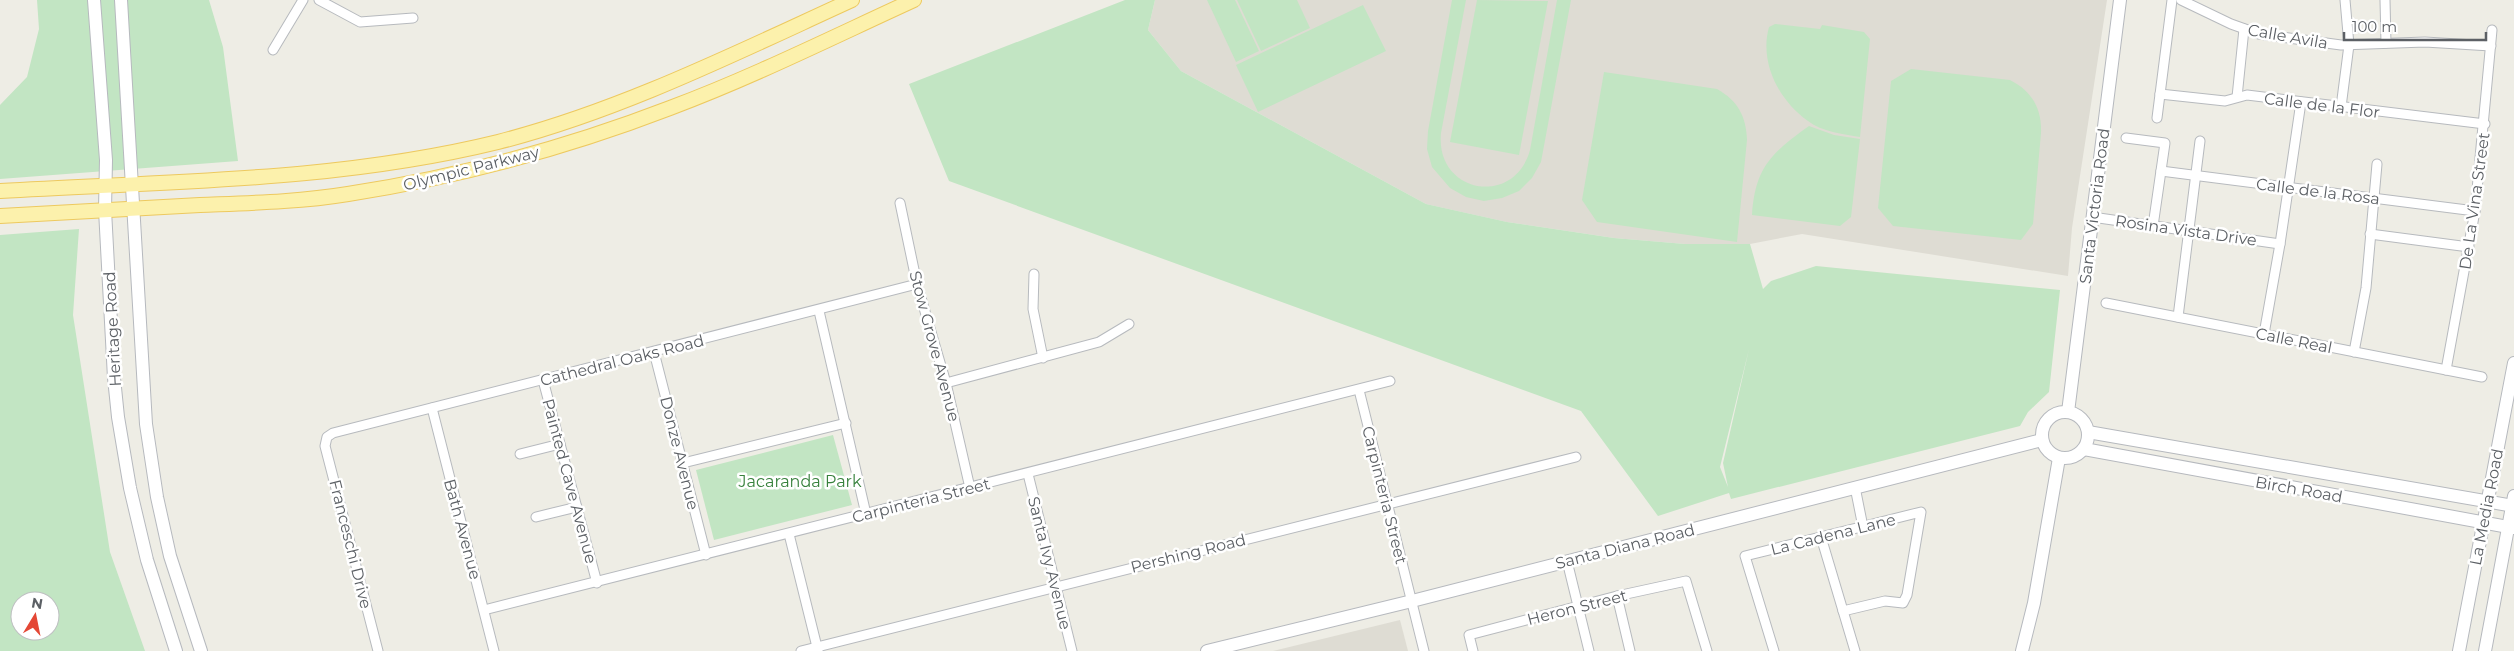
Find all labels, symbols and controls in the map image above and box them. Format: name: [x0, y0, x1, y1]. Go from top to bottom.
scale bar: [2344, 10, 2486, 42]
text: 100 m: [2352, 17, 2397, 36]
street label: Calle Avila: [2246, 20, 2329, 53]
street label: Calle de la Flor: [2263, 89, 2381, 122]
street label: Santa Victoria Road: [2076, 127, 2113, 285]
street label: De La Vina Street: [2455, 131, 2494, 271]
street label: Olympic Parkway: [401, 142, 541, 195]
street label: Calle de la Rosa: [2255, 174, 2381, 209]
street label: Rosina Vista Drive: [2114, 211, 2258, 250]
street label: Stow Grove Avenue: [905, 269, 964, 424]
street label: Heritage Road: [100, 271, 125, 387]
street label: Calle Real: [2254, 324, 2334, 357]
street label: Cathedral Oaks Road: [538, 331, 706, 390]
street label: Donze Avenue: [656, 394, 703, 512]
street label: Painted Cave Avenue: [538, 397, 601, 566]
street label: Carpinteria Street: [1358, 424, 1411, 566]
street label: La Media Road: [2466, 447, 2507, 567]
park label: Jacaranda Park: [738, 472, 862, 491]
street label: Birch Road: [2254, 472, 2344, 507]
street label: Carpinteria Street: [850, 474, 992, 527]
street label: Bath Avenue: [440, 477, 485, 582]
street label: Franceschi Drive: [325, 478, 376, 611]
street label: Santa Ivy Avenue: [1024, 495, 1075, 632]
street label: La Cadena Lane: [1769, 510, 1898, 559]
street label: Santa Diana Road: [1553, 520, 1697, 573]
street label: Pershing Road: [1129, 530, 1248, 577]
street label: Heron Street: [1525, 586, 1630, 629]
north arrow: [10, 591, 60, 641]
text: N: [30, 593, 44, 613]

